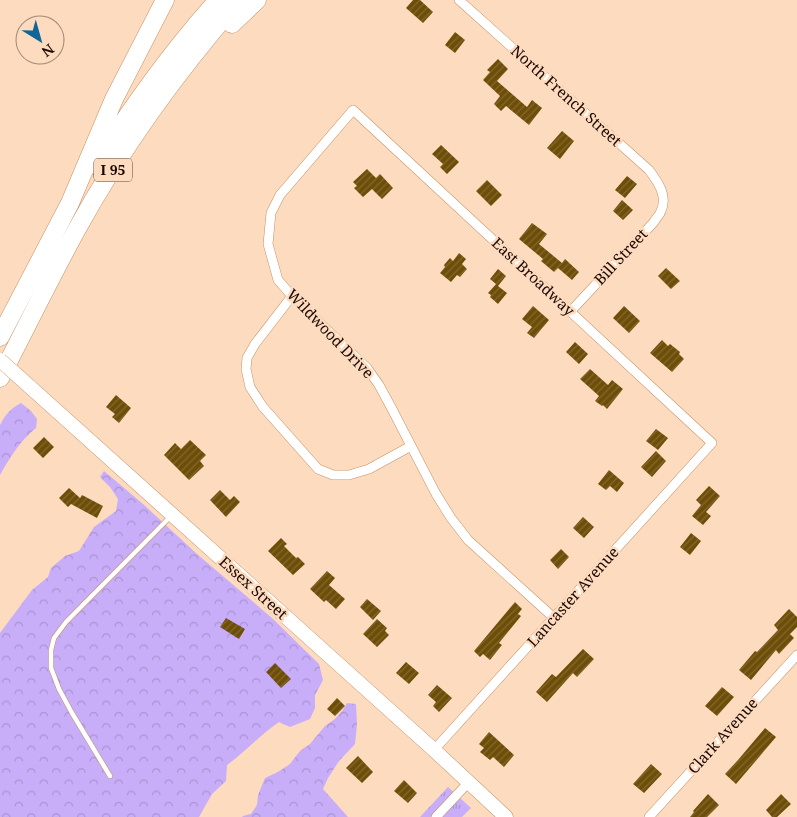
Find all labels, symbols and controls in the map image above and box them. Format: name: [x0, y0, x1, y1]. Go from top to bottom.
north arrow: [15, 15, 65, 65]
text: N: [38, 40, 58, 62]
street label: North French Street: [507, 40, 626, 150]
road number: I 95: [94, 158, 132, 182]
street label: Bill Street: [589, 224, 651, 289]
street label: East Broadway: [488, 233, 580, 320]
street label: Wildwood Drive: [283, 284, 379, 382]
street label: Lancaster Avenue: [522, 542, 622, 651]
street label: Essex Street: [215, 551, 292, 623]
street label: Clark Avenue: [683, 693, 762, 778]

